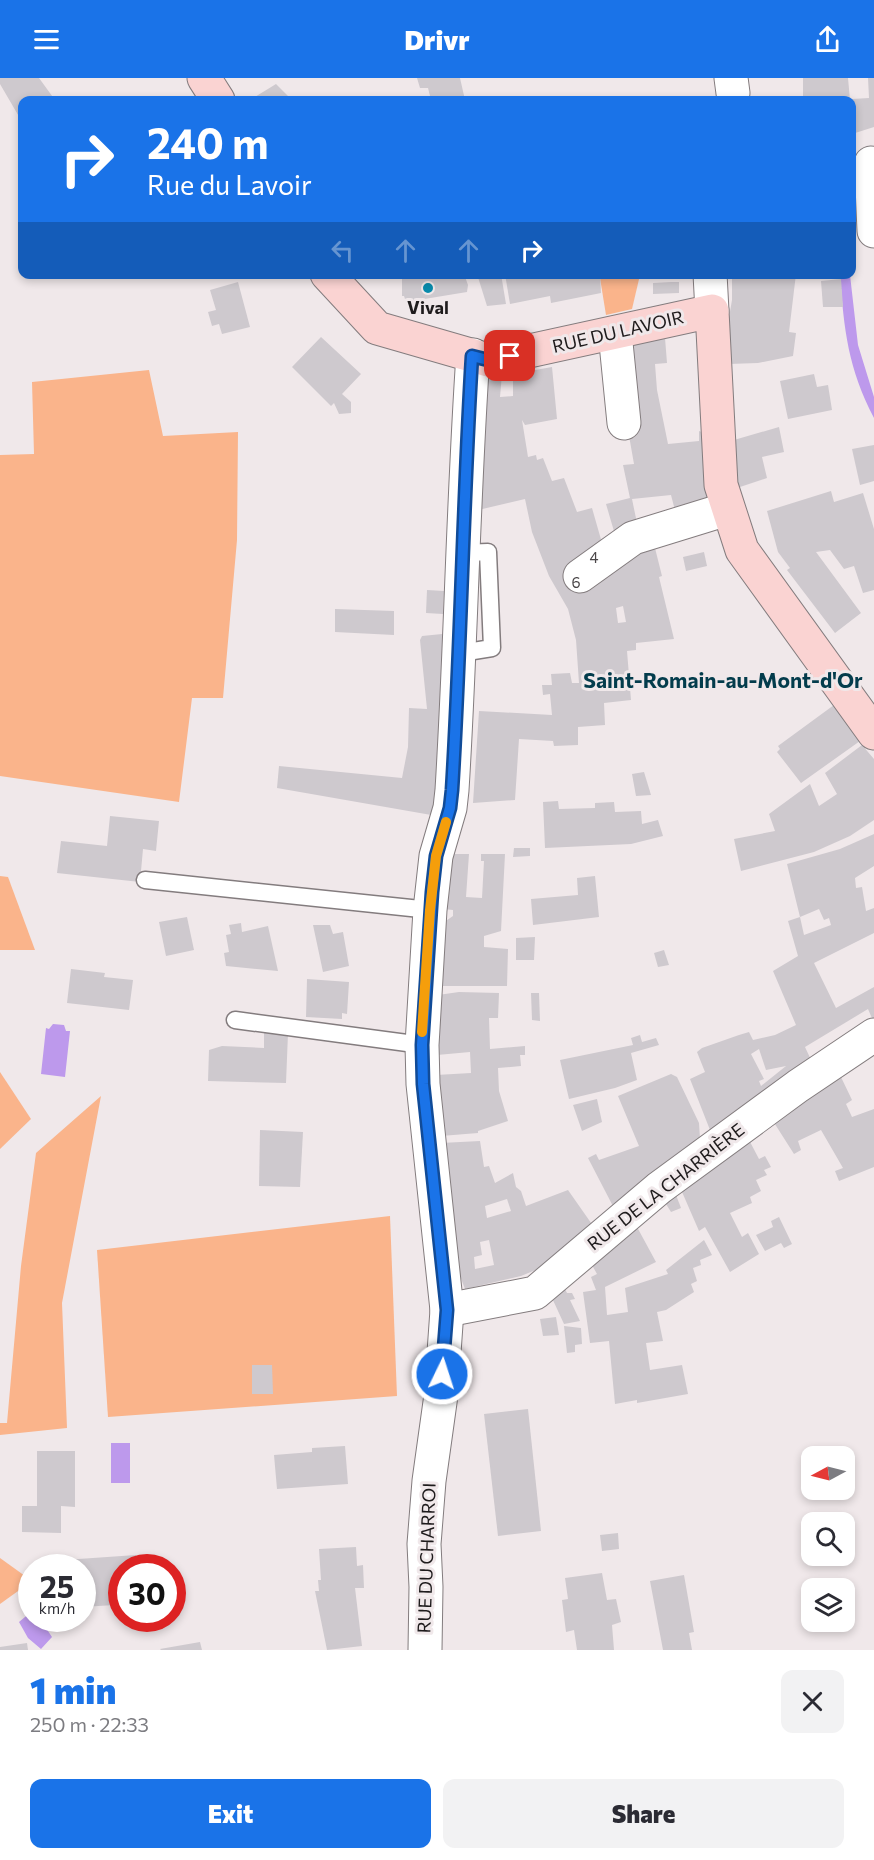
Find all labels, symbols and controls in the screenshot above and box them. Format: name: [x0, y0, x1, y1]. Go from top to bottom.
icon: menu: [30, 23, 63, 56]
text: Drivr: [404, 23, 470, 56]
icon: share: [811, 23, 844, 56]
text: 240 m: [147, 116, 269, 168]
icon: right: [48, 120, 126, 198]
text: Rue du Lavoir: [147, 168, 312, 201]
icon: left: [326, 234, 359, 267]
icon: ahead: [389, 234, 422, 267]
icon: ahead: [452, 234, 485, 267]
icon: right: [515, 234, 548, 267]
marker: Vival: [421, 281, 435, 295]
place label: Vival: [407, 296, 449, 318]
street label: RUE DU LAVOIR: [550, 305, 686, 357]
pin: [484, 330, 535, 381]
icon: arrive: [493, 339, 526, 372]
house number: 4: [590, 548, 599, 566]
house number: 6: [571, 573, 581, 591]
district label: Saint-Romain-au-Mont-d'Or: [583, 667, 863, 692]
street label: RUE DE LA CHARRIÈRE: [582, 1118, 748, 1254]
position arrow: [410, 1342, 474, 1406]
north arrow: [801, 1446, 855, 1500]
map controls: [801, 1446, 855, 1632]
street label: RUE DU CHARROI: [412, 1482, 440, 1634]
button: search: [801, 1512, 855, 1566]
speed limit sign: 30: [108, 1554, 186, 1632]
text: 25: [40, 1567, 74, 1604]
button: layers: [801, 1578, 855, 1632]
text: km/h: [39, 1599, 75, 1617]
text: 1 min: [30, 1667, 116, 1711]
button: close: [781, 1670, 844, 1733]
text: 250 m · 22:33: [30, 1712, 149, 1736]
button: Exit: [30, 1779, 431, 1848]
button: Share: [443, 1779, 844, 1848]

